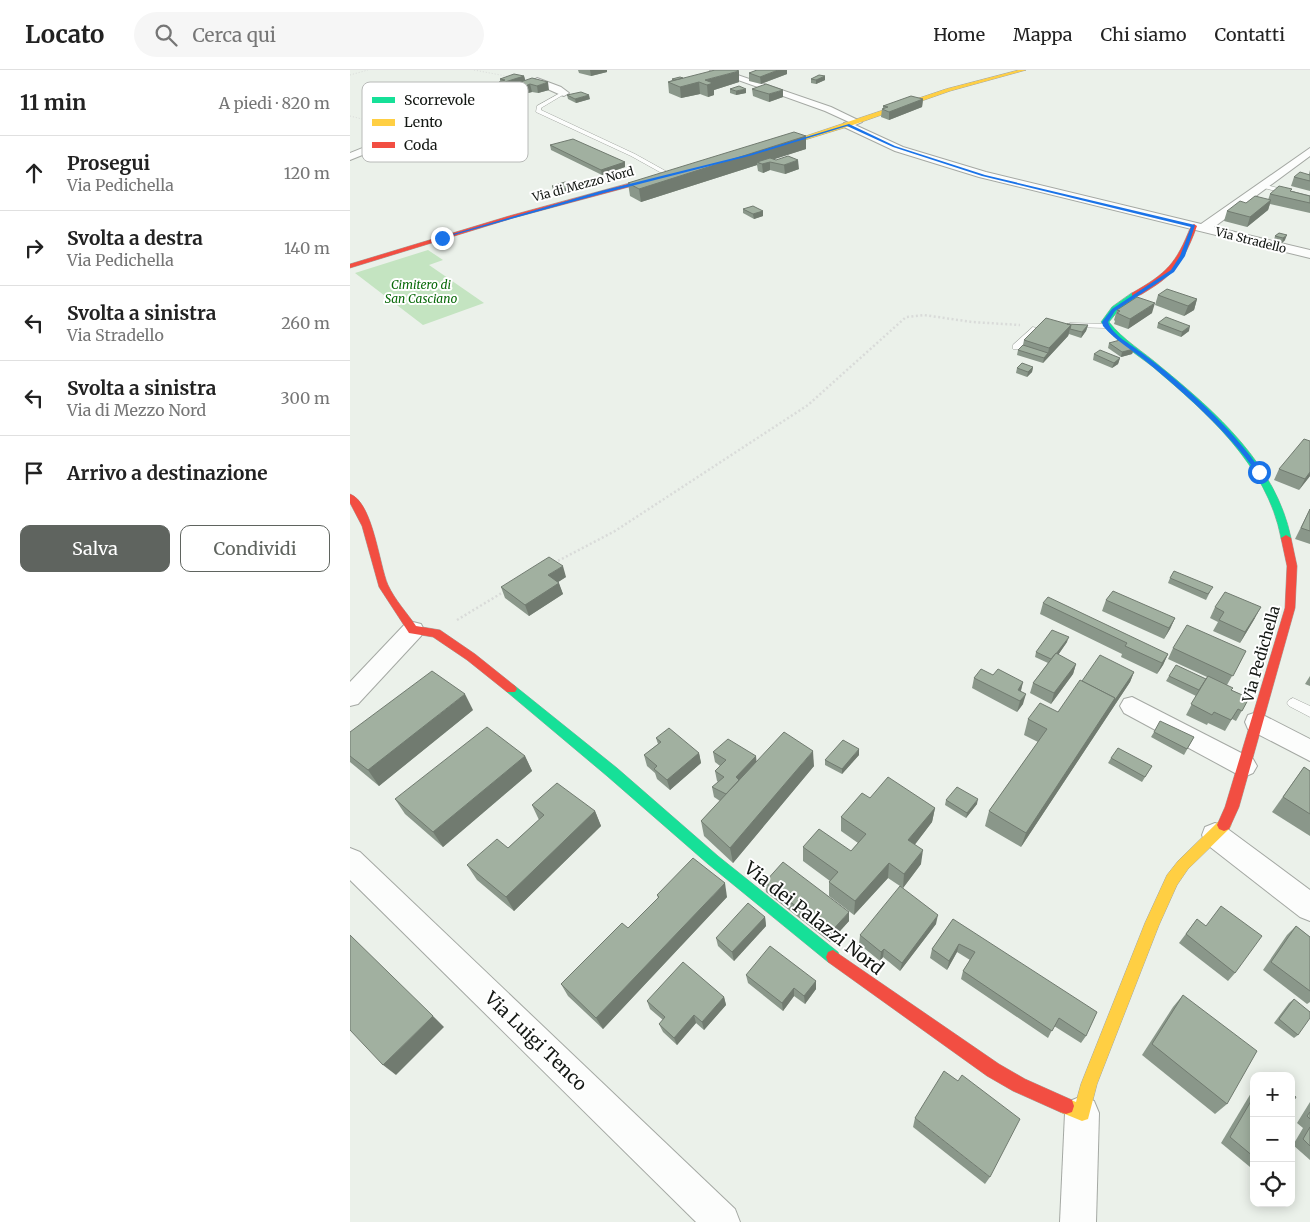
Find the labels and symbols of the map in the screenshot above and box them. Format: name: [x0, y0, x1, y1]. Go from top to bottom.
legend: [362, 82, 528, 162]
text: Scorrevole: [404, 91, 475, 109]
text: Lento: [404, 113, 443, 131]
text: Coda: [404, 136, 438, 154]
street label: Via di Mezzo Nord: [530, 163, 635, 205]
street label: Via Stradello: [1213, 224, 1288, 256]
route end: [431, 227, 454, 250]
park label: Cimitero di San Casciano: [385, 277, 457, 306]
route start: [1248, 461, 1271, 484]
street label: Via Pedichella: [1238, 603, 1284, 706]
street label: Via dei Palazzi Nord: [739, 856, 888, 980]
street label: Via Luigi Tenco: [479, 986, 592, 1096]

